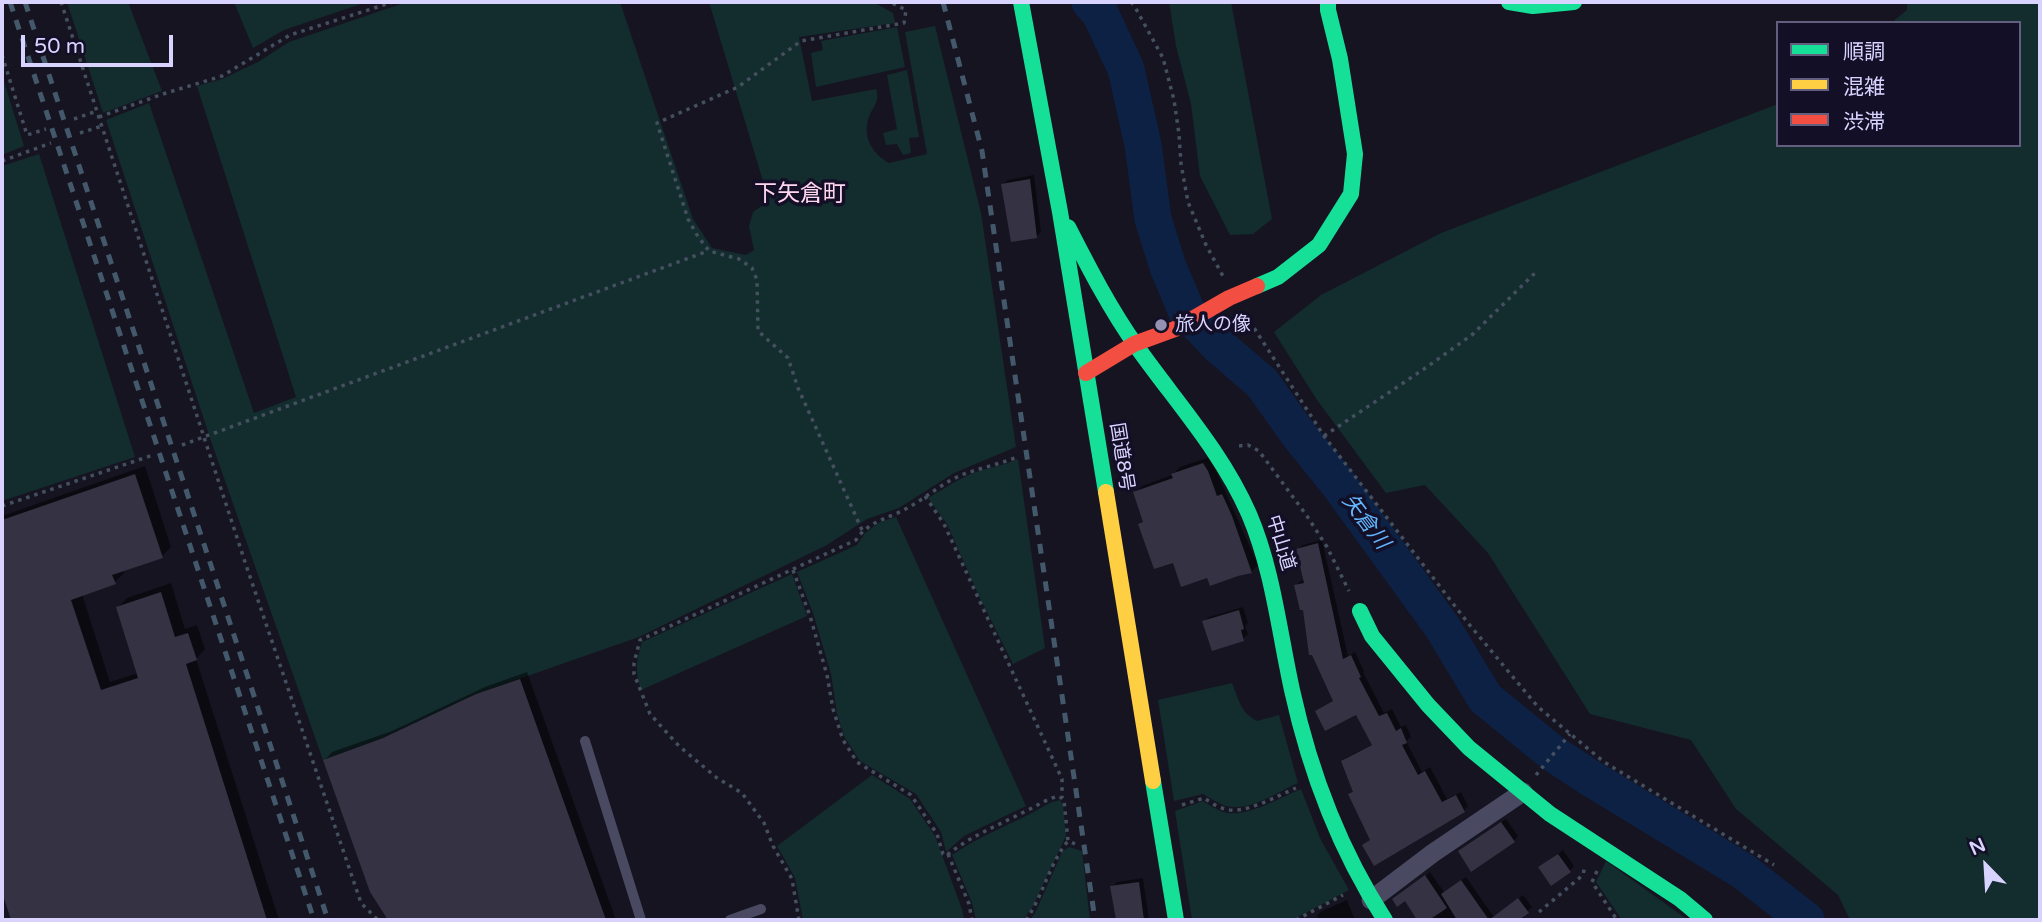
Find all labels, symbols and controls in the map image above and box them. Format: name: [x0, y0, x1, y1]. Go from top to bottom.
scale bar: [24, 21, 177, 65]
legend: [1776, 21, 2021, 147]
text: 50 m: [34, 34, 85, 59]
text: 順調: [1843, 40, 1885, 65]
text: 混雑: [1843, 75, 1885, 100]
text: 渋滞: [1843, 110, 1885, 135]
district label: 下矢倉町: [754, 181, 846, 209]
place label: 旅人の像: [1175, 314, 1251, 336]
marker: 旅人の像: [1153, 317, 1169, 333]
street label: 国道8号: [1104, 421, 1138, 493]
water label: 矢倉川: [1336, 489, 1394, 555]
street label: 中山道: [1261, 512, 1299, 574]
north arrow: [1951, 831, 2021, 901]
text: N: [1966, 834, 1989, 860]

